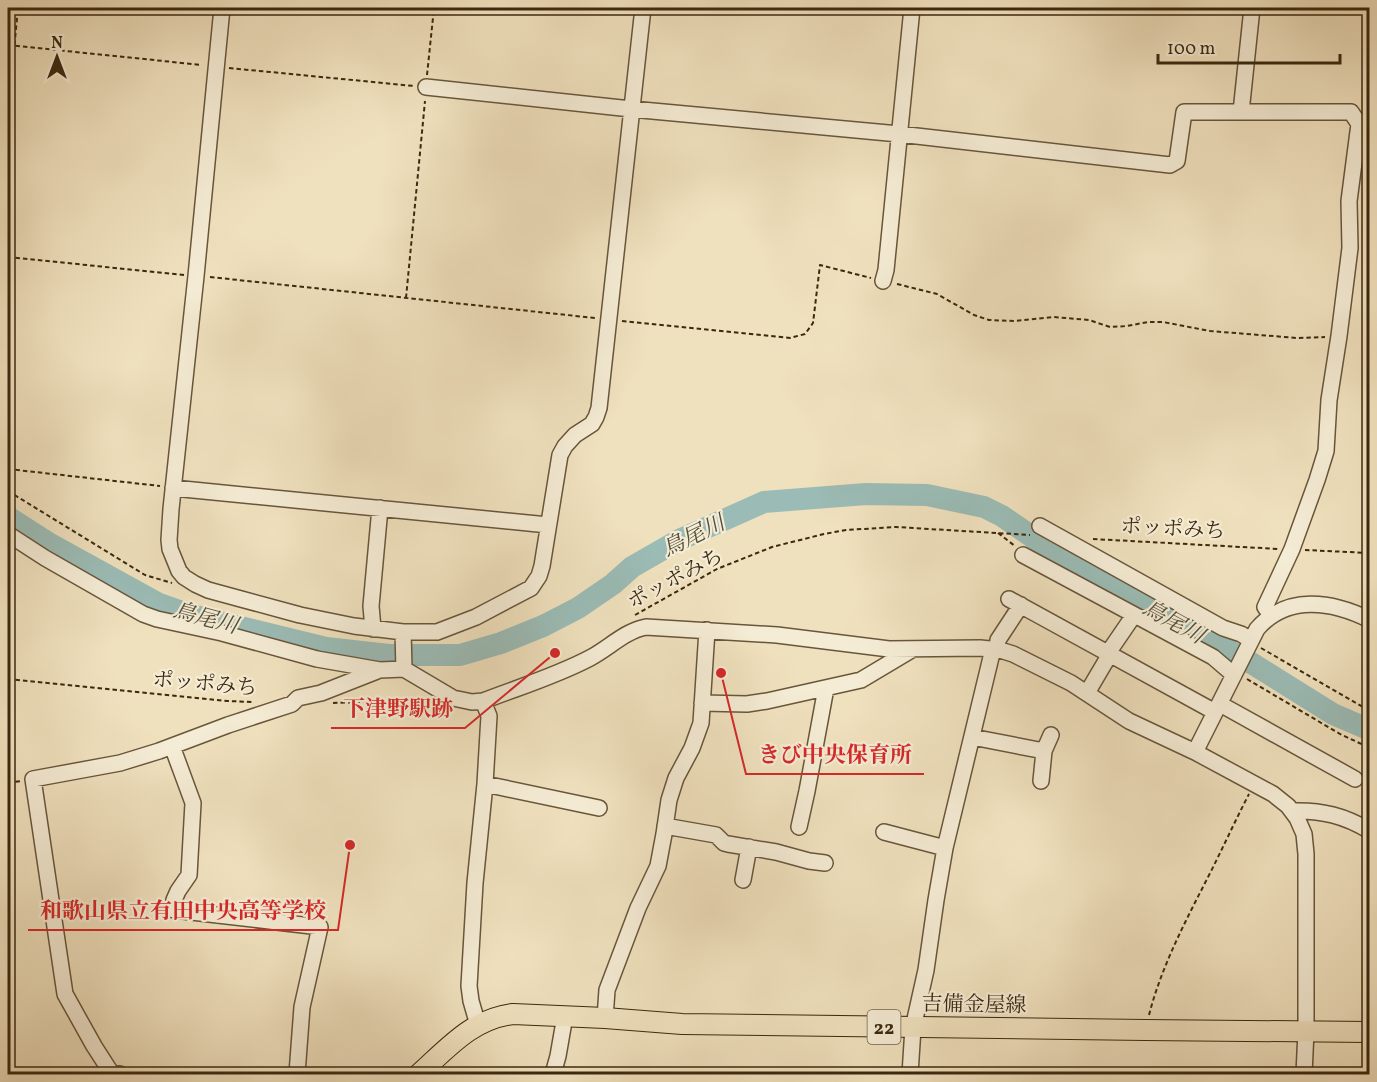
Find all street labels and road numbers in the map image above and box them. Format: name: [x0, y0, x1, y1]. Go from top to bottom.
street label: ポッポみち: [1120, 512, 1226, 547]
street label: ポッポみち: [623, 542, 729, 617]
street label: ポッポみち: [151, 665, 258, 704]
street label: 吉備金屋線: [921, 990, 1027, 1021]
road number: 22: [868, 1010, 900, 1044]

